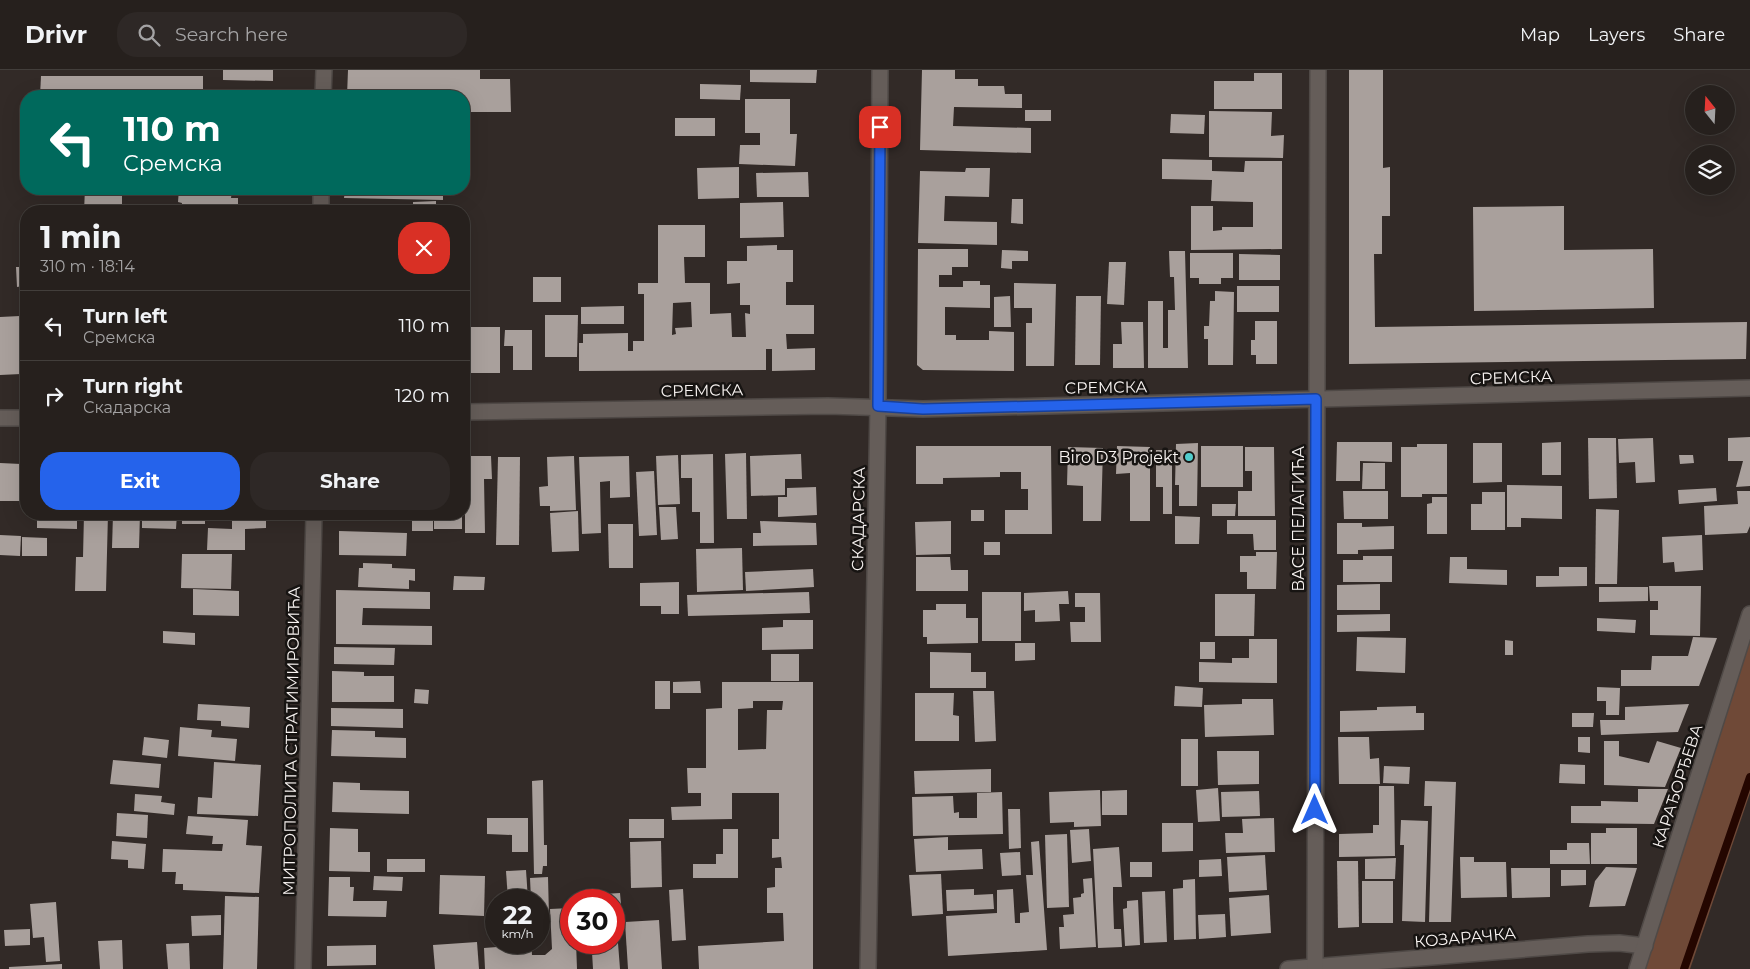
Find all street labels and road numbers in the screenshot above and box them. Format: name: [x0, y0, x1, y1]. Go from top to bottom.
street label: СРЕМСКА: [1469, 367, 1553, 388]
street label: СРЕМСКА: [1065, 377, 1148, 398]
street label: СРЕМСКА: [661, 380, 744, 401]
street label: ВАСЕ ПЕЛАГИЋА: [1289, 446, 1308, 592]
street label: СКАДАРСКА: [848, 467, 869, 571]
street label: МИТРОПОЛИТА СТРАТИМИРОВИЋА: [279, 586, 304, 896]
street label: КАРАЂОРЂЕВА: [1648, 722, 1707, 851]
street label: КОЗАРАЧКА: [1413, 924, 1517, 951]

